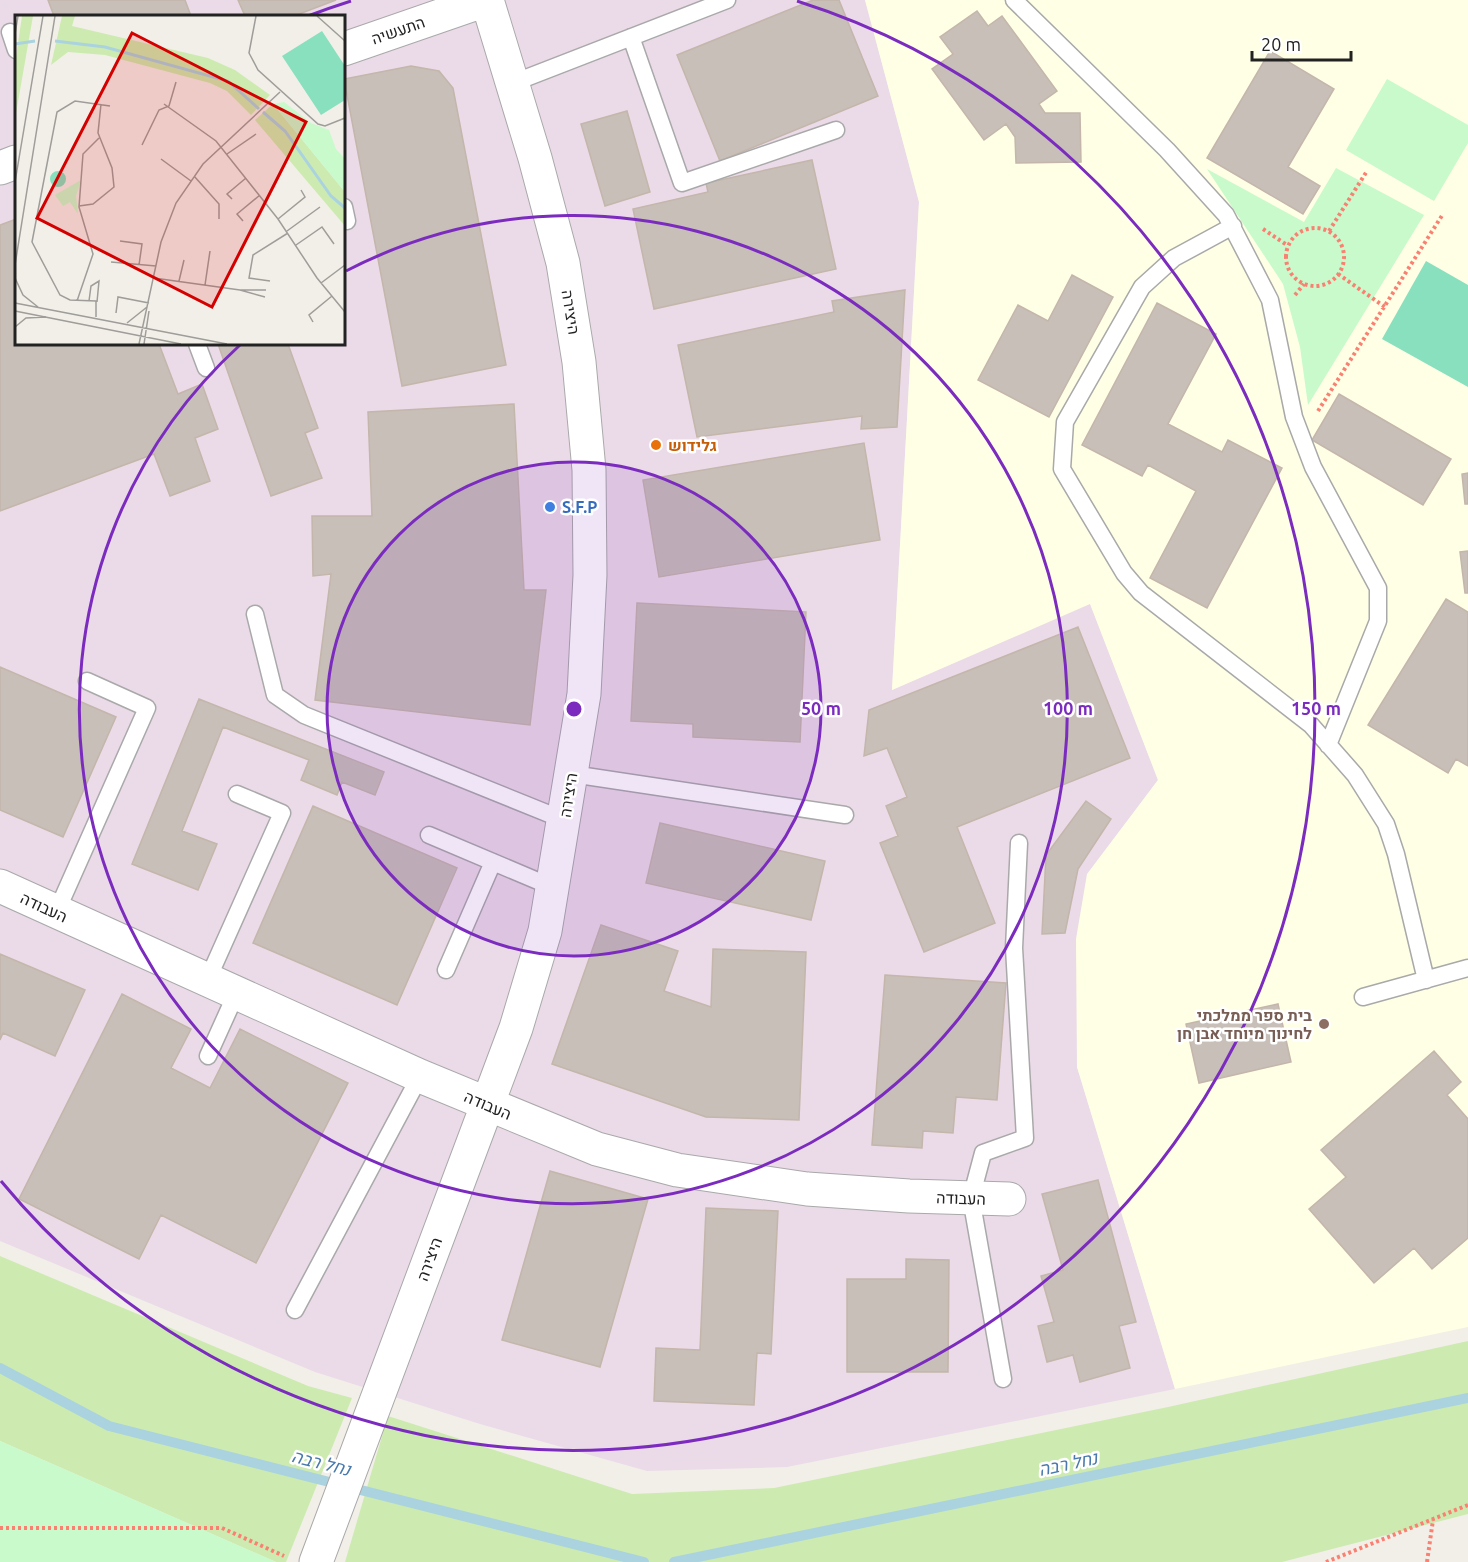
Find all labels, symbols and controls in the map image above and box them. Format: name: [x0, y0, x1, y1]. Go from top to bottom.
street label: התעשיה: [369, 12, 427, 48]
inset map: [15, 15, 345, 345]
scale bar: [1252, 24, 1351, 62]
text: 20 m: [1261, 34, 1301, 54]
street label: היצירה: [559, 288, 583, 336]
place label: גלידוש: [668, 436, 717, 454]
marker: גלידוש: [649, 438, 663, 452]
place label: S.F.P: [562, 498, 597, 516]
marker: S.F.P: [543, 500, 557, 514]
text: 50 m: [801, 698, 841, 718]
text: 100 m: [1043, 698, 1093, 718]
text: 150 m: [1291, 698, 1341, 718]
centre of rings: [564, 699, 584, 719]
street label: היצירה: [556, 771, 580, 819]
street label: העבודה: [18, 888, 70, 926]
place label: בית ספר ממלכתי לחינוך מיוחד אבן חן: [1177, 1006, 1312, 1042]
marker: בית ספר ממלכתי לחינוך מיוחד אבן חן: [1317, 1017, 1331, 1031]
street label: העבודה: [462, 1087, 514, 1123]
street label: העבודה: [936, 1188, 986, 1208]
street label: היצירה: [413, 1235, 445, 1283]
water label: נחל רבה: [290, 1445, 354, 1479]
water label: נחל רבה: [1036, 1447, 1101, 1479]

